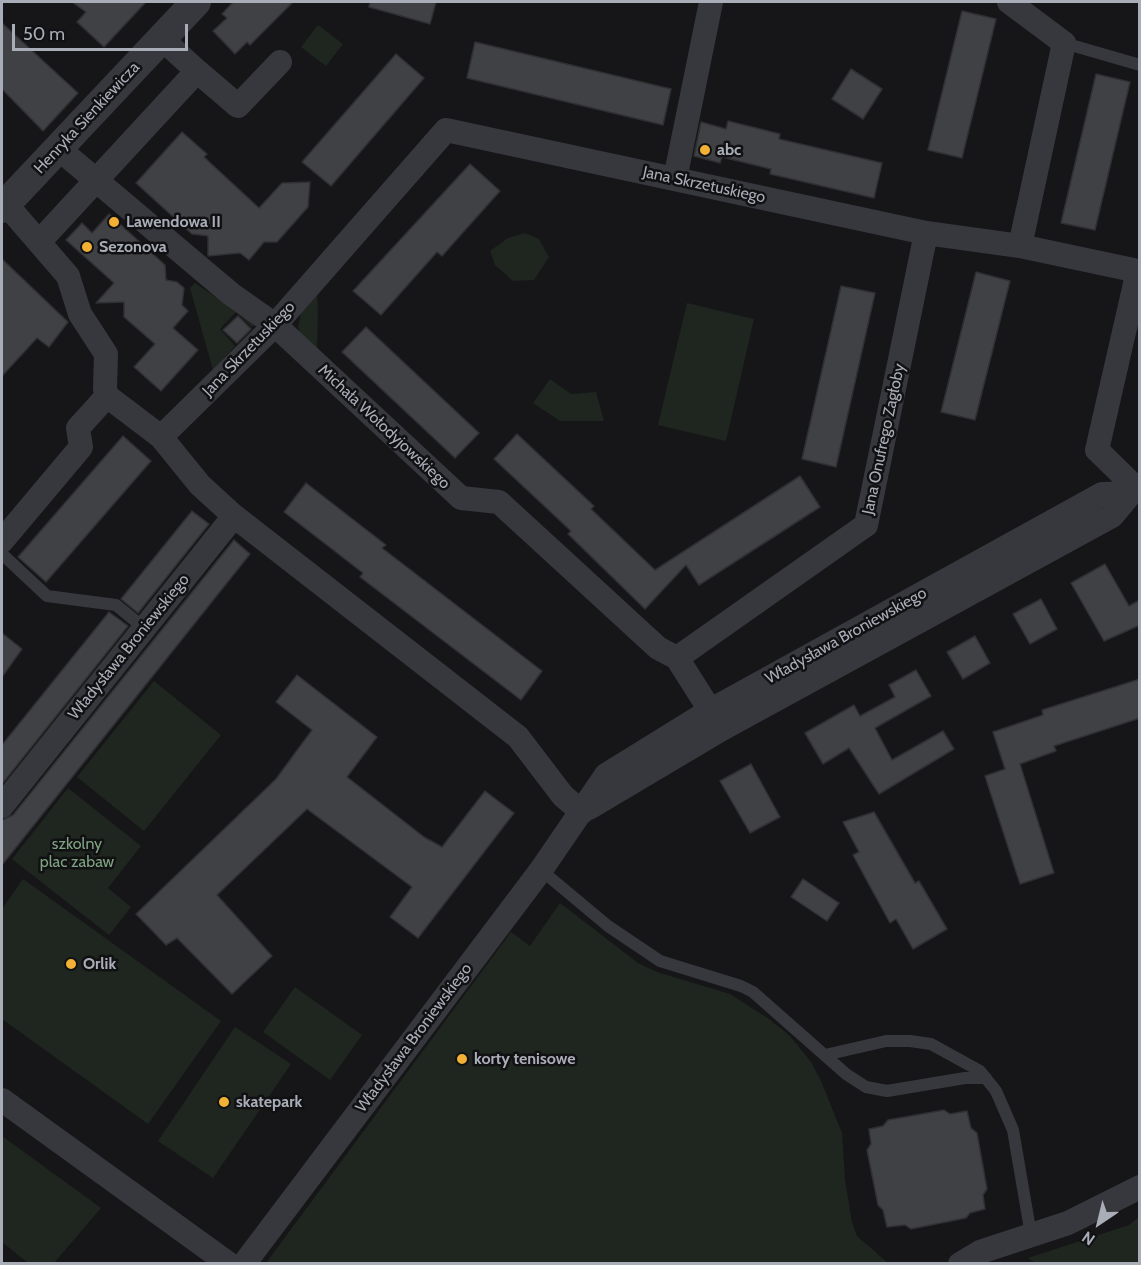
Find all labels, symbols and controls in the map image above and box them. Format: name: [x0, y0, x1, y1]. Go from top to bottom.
scale bar: [15, 12, 190, 50]
text: 50 m: [23, 23, 65, 45]
street label: Henryka Sienkiewicza: [30, 58, 144, 178]
place label: abc: [717, 140, 741, 160]
marker: abc: [698, 143, 712, 157]
street label: Jana Skrzetuskiego: [641, 163, 767, 207]
place label: Lawendowa II: [126, 212, 221, 232]
marker: Lawendowa II: [107, 215, 121, 229]
place label: Sezonova: [99, 237, 167, 257]
marker: Sezonova: [80, 240, 94, 254]
street label: Jana Skrzetuskiego: [199, 297, 299, 401]
street label: Michała Wołodyjowskiego: [314, 361, 454, 493]
street label: Jana Onufrego Zagłoby: [859, 362, 909, 516]
street label: Władysława Broniewskiego: [64, 570, 194, 724]
street label: Władysława Broniewskiego: [762, 584, 930, 688]
park label: szkolny plac zabaw: [40, 834, 114, 872]
place label: Orlik: [83, 954, 116, 974]
marker: Orlik: [64, 957, 78, 971]
street label: Władysława Broniewskiego: [352, 960, 476, 1116]
place label: korty tenisowe: [474, 1049, 575, 1069]
marker: korty tenisowe: [455, 1052, 469, 1066]
place label: skatepark: [236, 1092, 302, 1112]
marker: skatepark: [217, 1095, 231, 1109]
north arrow: [1069, 1193, 1129, 1253]
text: N: [1078, 1227, 1098, 1249]

